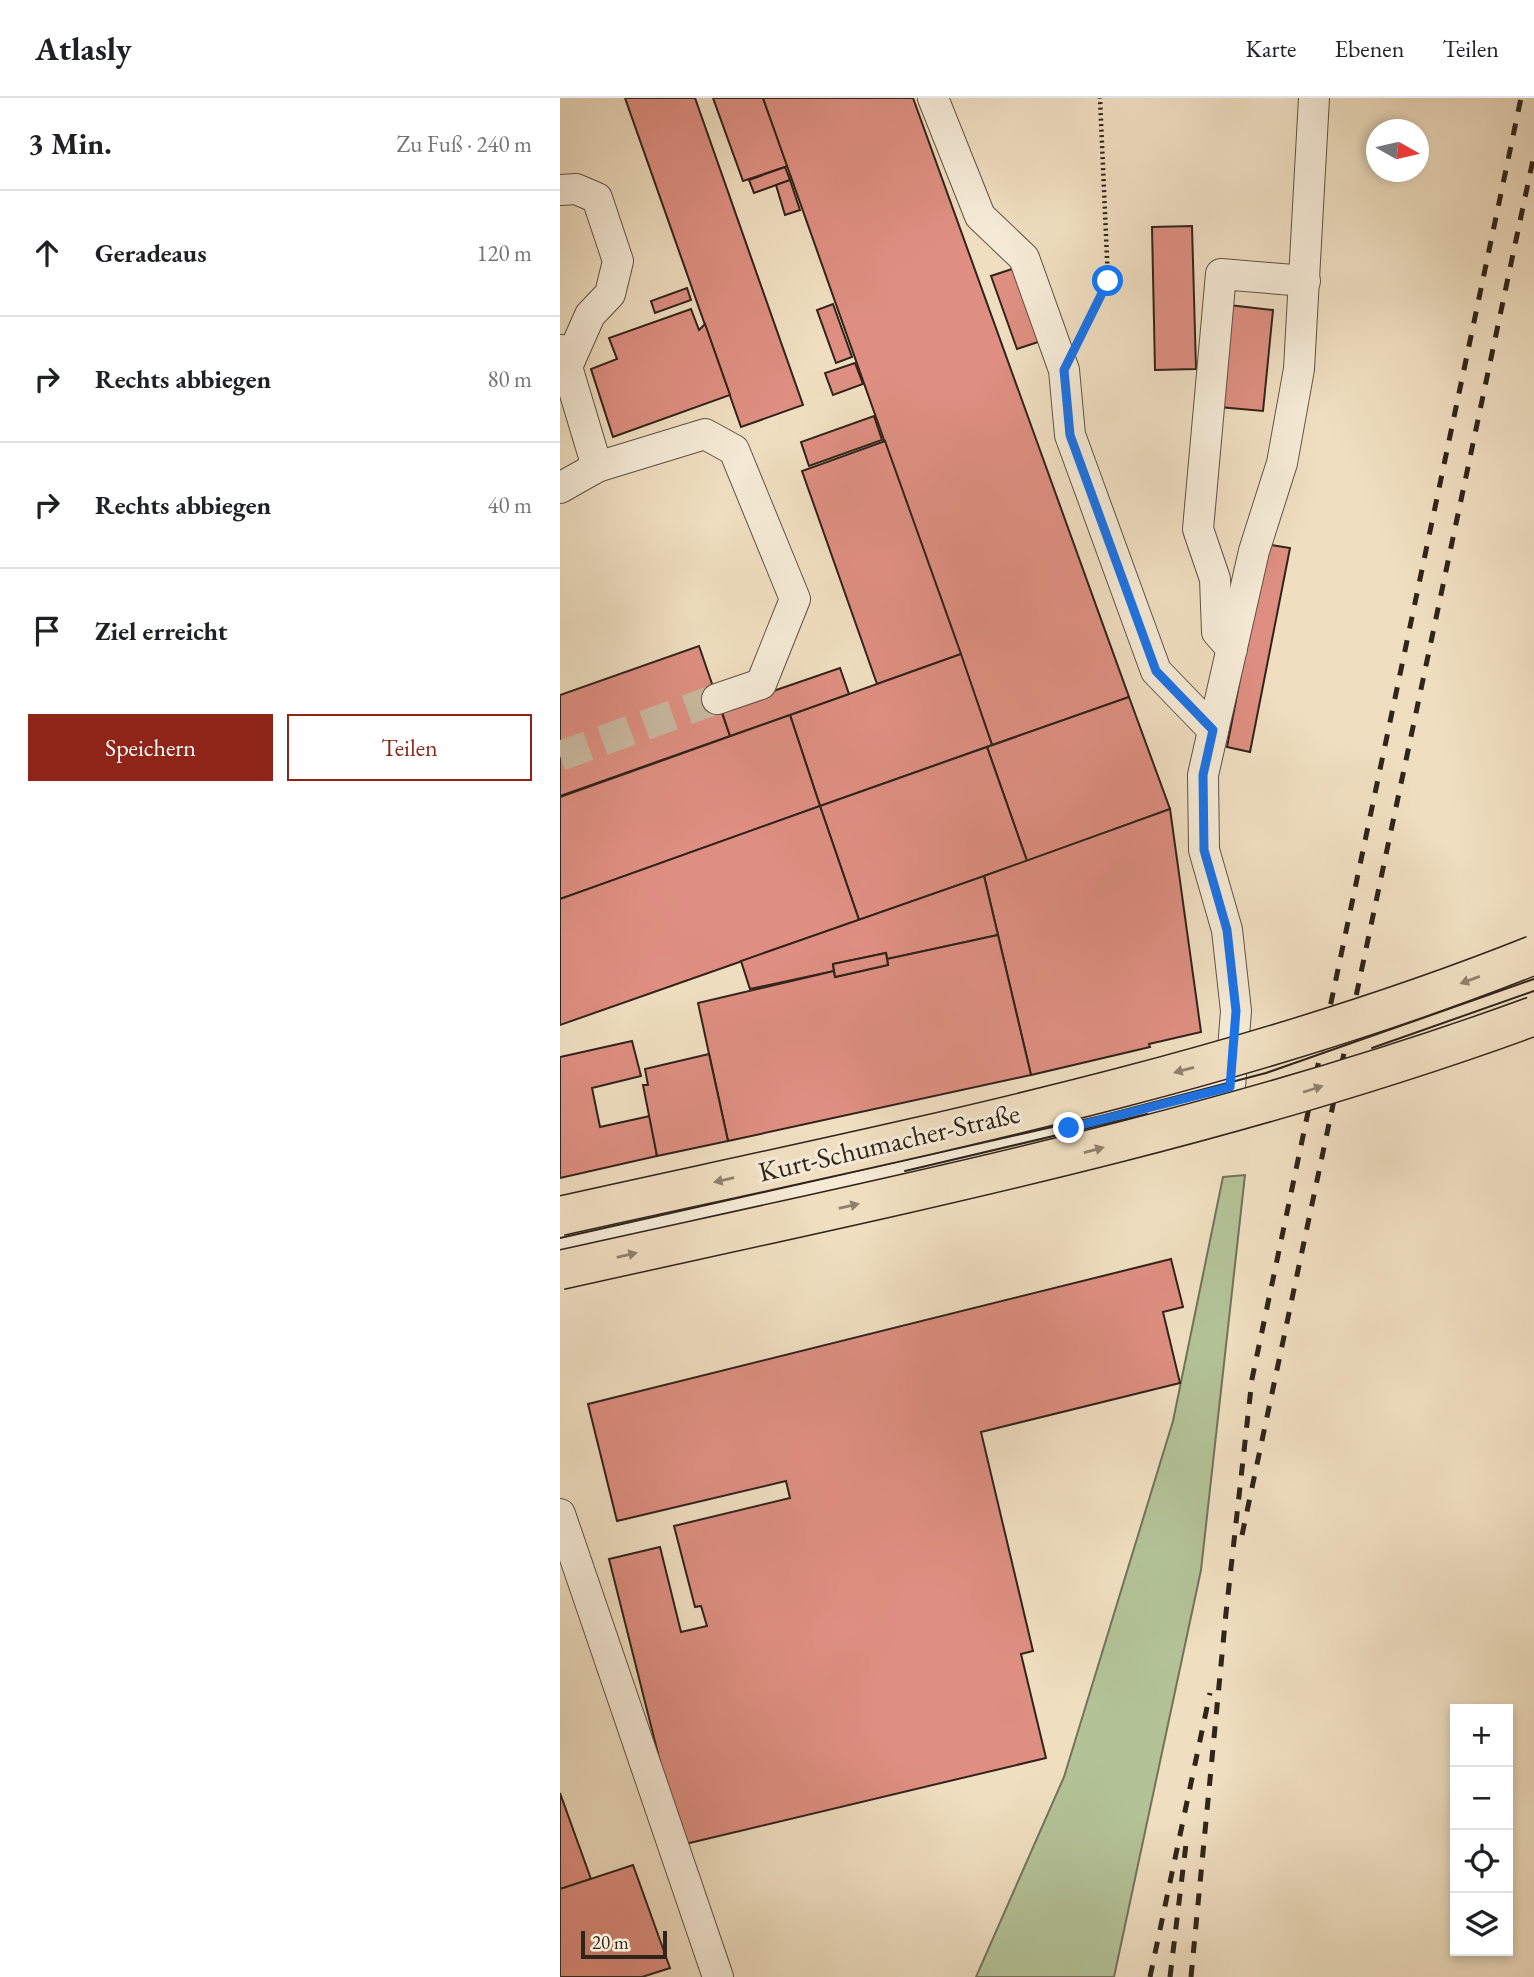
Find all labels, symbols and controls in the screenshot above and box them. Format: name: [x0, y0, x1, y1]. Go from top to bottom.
text: Atlasly: [35, 27, 132, 70]
text: Karte: [1246, 33, 1296, 64]
text: Ebenen: [1334, 33, 1404, 64]
text: Teilen: [1442, 33, 1499, 64]
north arrow: [1366, 119, 1429, 182]
text: 3 Min.: [28, 124, 112, 163]
text: Zu Fuß · 240 m: [397, 129, 532, 159]
icon: ahead: [28, 234, 66, 272]
text: Geradeaus: [95, 236, 207, 270]
text: 120 m: [476, 238, 532, 268]
route start: [1092, 265, 1123, 296]
icon: right: [28, 360, 66, 398]
text: Rechts abbiegen: [95, 362, 271, 396]
text: 80 m: [487, 364, 532, 394]
icon: right: [28, 486, 66, 524]
text: Rechts abbiegen: [95, 488, 271, 522]
text: 40 m: [487, 490, 532, 520]
icon: arrive: [28, 612, 66, 650]
text: Ziel erreicht: [95, 614, 227, 648]
button: Speichern: [28, 714, 273, 781]
button: Teilen: [287, 714, 532, 781]
one-way arrow: [1460, 975, 1481, 986]
one-way arrow: [1173, 1066, 1194, 1076]
one-way arrow: [1303, 1083, 1324, 1093]
street label: Kurt-Schumacher-Straße: [755, 1094, 1023, 1190]
route end: [1053, 1112, 1084, 1143]
one-way arrow: [1084, 1144, 1106, 1155]
one-way arrow: [713, 1174, 735, 1185]
one-way arrow: [838, 1201, 860, 1212]
one-way arrow: [616, 1250, 638, 1261]
map controls: [1450, 1704, 1513, 1956]
button: +: [1450, 1704, 1513, 1767]
button: −: [1450, 1767, 1513, 1830]
button: locate: [1450, 1830, 1513, 1893]
button: layers: [1450, 1893, 1513, 1956]
scale bar: [581, 1928, 667, 1960]
text: 20 m: [592, 1930, 629, 1955]

